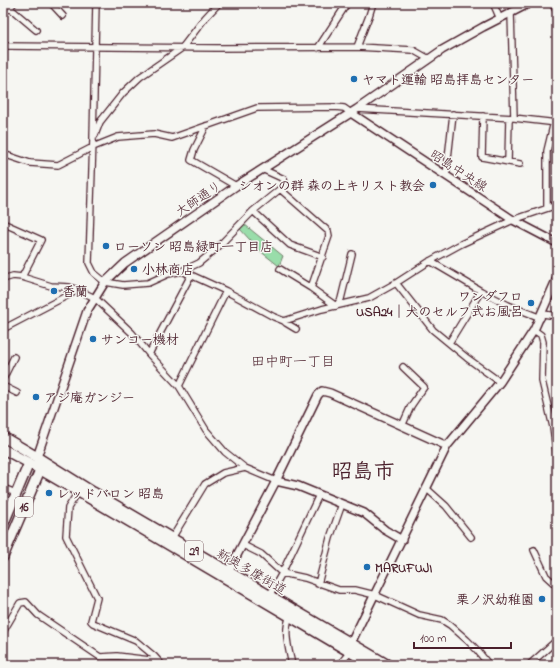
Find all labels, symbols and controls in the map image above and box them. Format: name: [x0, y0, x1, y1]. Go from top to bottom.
place label: ヤマト運輸 昭島拝島センター: [362, 71, 534, 90]
marker: ヤマト運輸 昭島拝島センター: [349, 74, 359, 84]
street label: 昭島中央線: [426, 146, 491, 197]
street label: 大師通り: [172, 177, 226, 222]
place label: シオンの群 森の上キリスト教会: [239, 177, 425, 196]
marker: シオンの群 森の上キリスト教会: [428, 180, 438, 190]
place label: ローソン 昭島緑町一丁目店: [114, 238, 273, 257]
marker: ローソン 昭島緑町一丁目店: [101, 241, 111, 251]
place label: 小林商店: [142, 261, 194, 280]
marker: 小林商店: [129, 264, 139, 274]
place label: 香蘭: [62, 283, 88, 302]
marker: 香蘭: [49, 286, 59, 296]
place label: ワンダフロ USA24｜犬のセルフ式お風呂: [356, 288, 523, 322]
marker: ワンダフロ USA24｜犬のセルフ式お風呂: [526, 298, 536, 308]
place label: サンコー機材: [101, 331, 179, 350]
marker: サンコー機材: [88, 334, 98, 344]
district label: 田中町一丁目: [251, 352, 335, 373]
place label: アジ庵ガンジー: [44, 389, 135, 408]
marker: アジ庵ガンジー: [31, 392, 41, 402]
district label: 昭島市: [332, 458, 395, 488]
place label: レッドバロン 昭島: [57, 485, 164, 504]
marker: レッドバロン 昭島: [44, 488, 54, 498]
road number: 16: [15, 497, 33, 517]
road number: 29: [185, 541, 203, 561]
street label: 新奥多摩街道: [213, 545, 290, 600]
place label: MARUFUJI: [375, 559, 432, 578]
marker: MARUFUJI: [362, 562, 372, 572]
place label: 栗ノ沢幼稚園: [456, 591, 534, 610]
marker: 栗ノ沢幼稚園: [537, 594, 547, 604]
scale bar: [414, 624, 511, 650]
text: 100 m: [420, 630, 447, 648]

